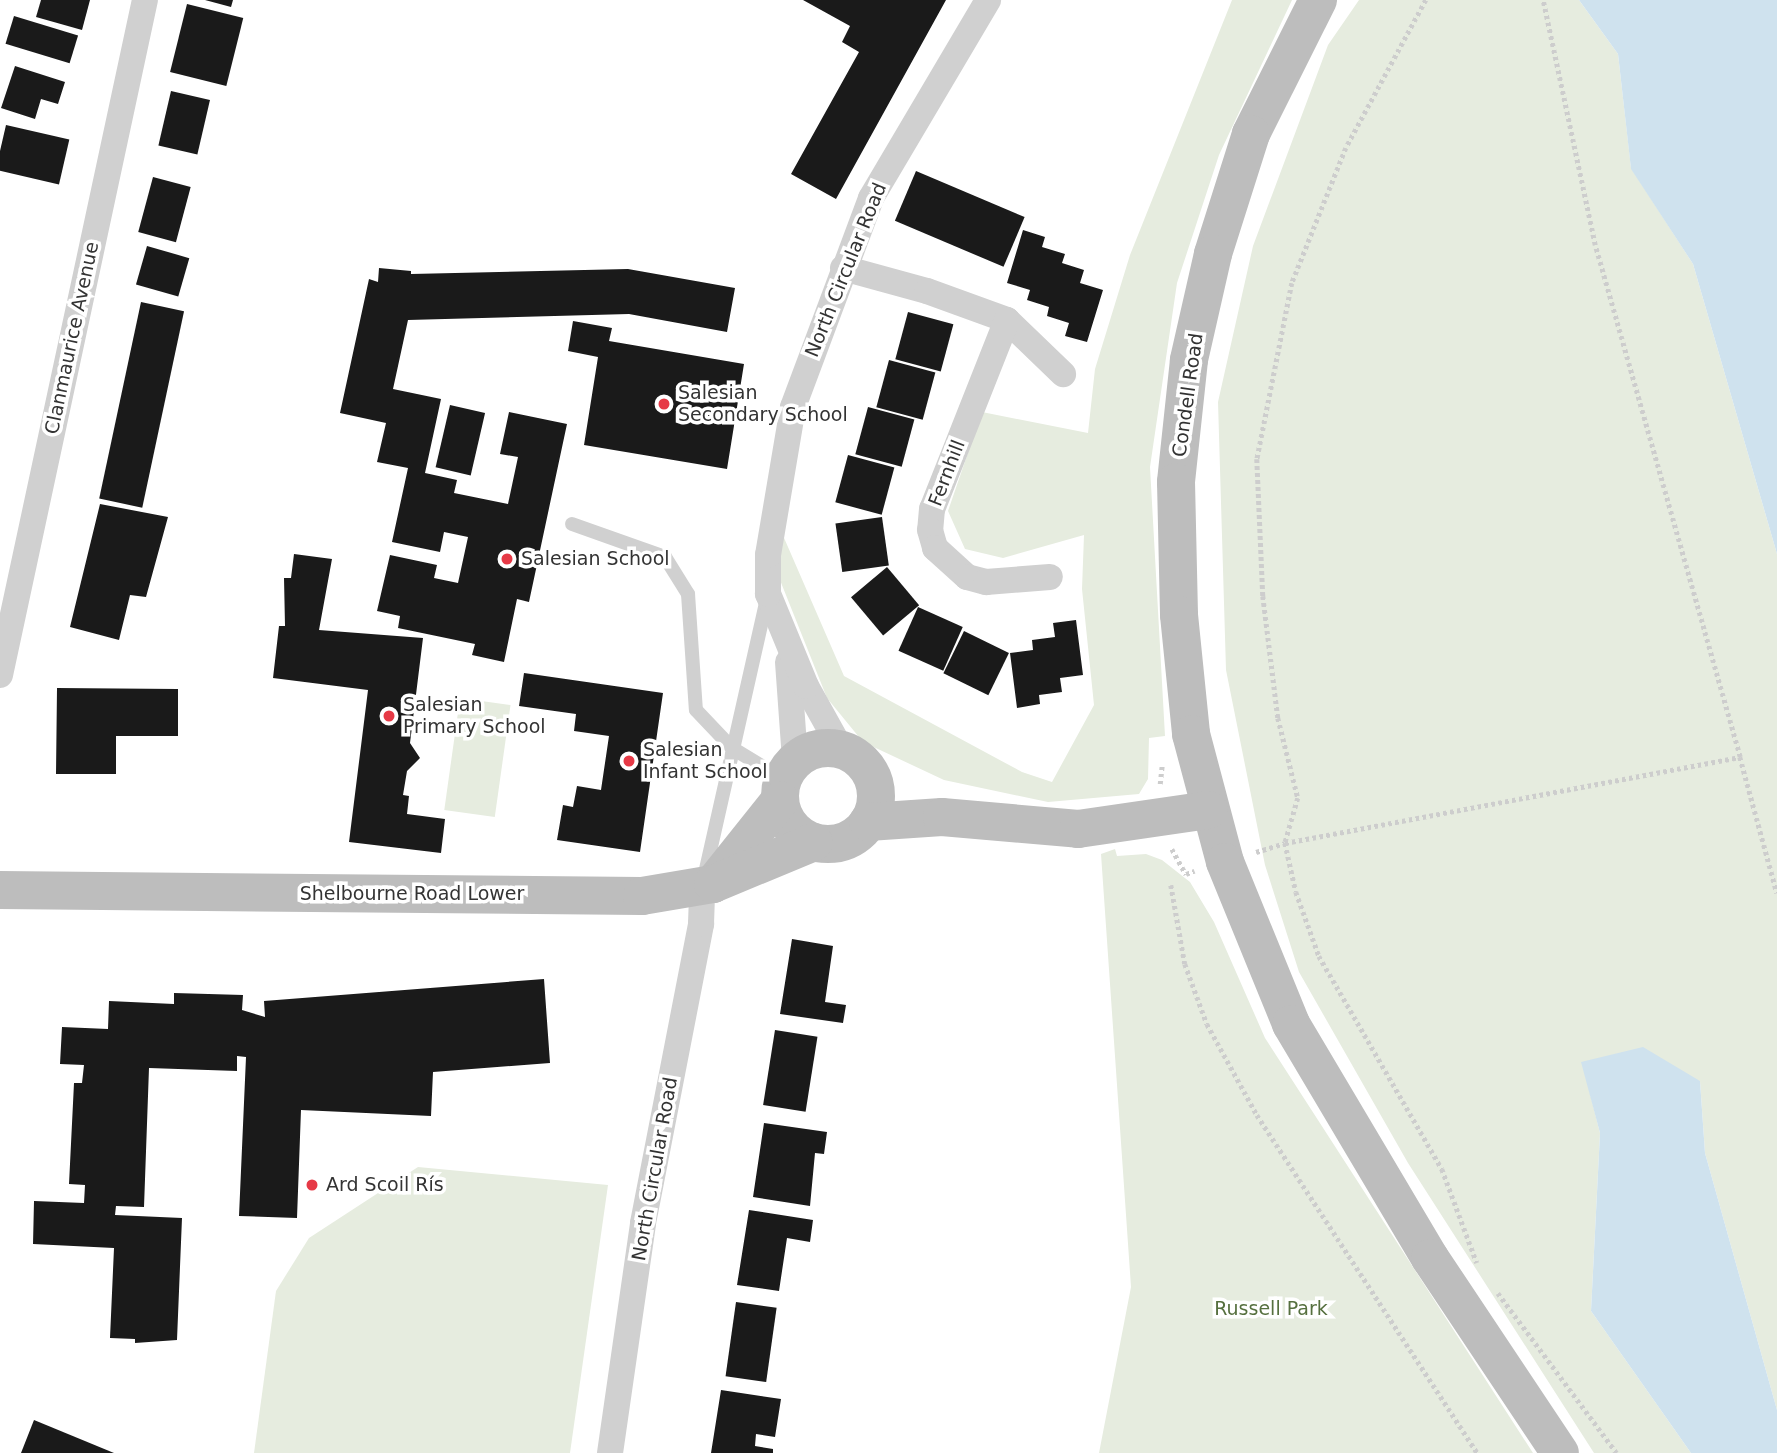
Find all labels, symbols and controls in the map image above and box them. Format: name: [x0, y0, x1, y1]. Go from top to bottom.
street label: North Circular Road: [801, 179, 891, 361]
street label: Clanmaurice Avenue: [40, 240, 104, 436]
street label: Condell Road: [1168, 332, 1208, 458]
place label: Salesian Secondary School: [678, 382, 848, 426]
marker: Salesian Secondary School: [656, 396, 672, 412]
street label: Fernhill: [924, 437, 970, 509]
place label: Salesian School: [521, 548, 670, 570]
marker: Salesian School: [499, 551, 515, 567]
place label: Salesian Primary School: [403, 694, 546, 738]
marker: Salesian Primary School: [381, 708, 397, 724]
place label: Salesian Infant School: [643, 739, 768, 783]
marker: Salesian Infant School: [621, 753, 637, 769]
street label: Shelbourne Road Lower: [300, 883, 524, 905]
street label: North Circular Road: [628, 1075, 682, 1263]
place label: Ard Scoil Rís: [326, 1174, 444, 1196]
marker: Ard Scoil Rís: [304, 1177, 320, 1193]
park label: Russell Park: [1214, 1298, 1328, 1320]

